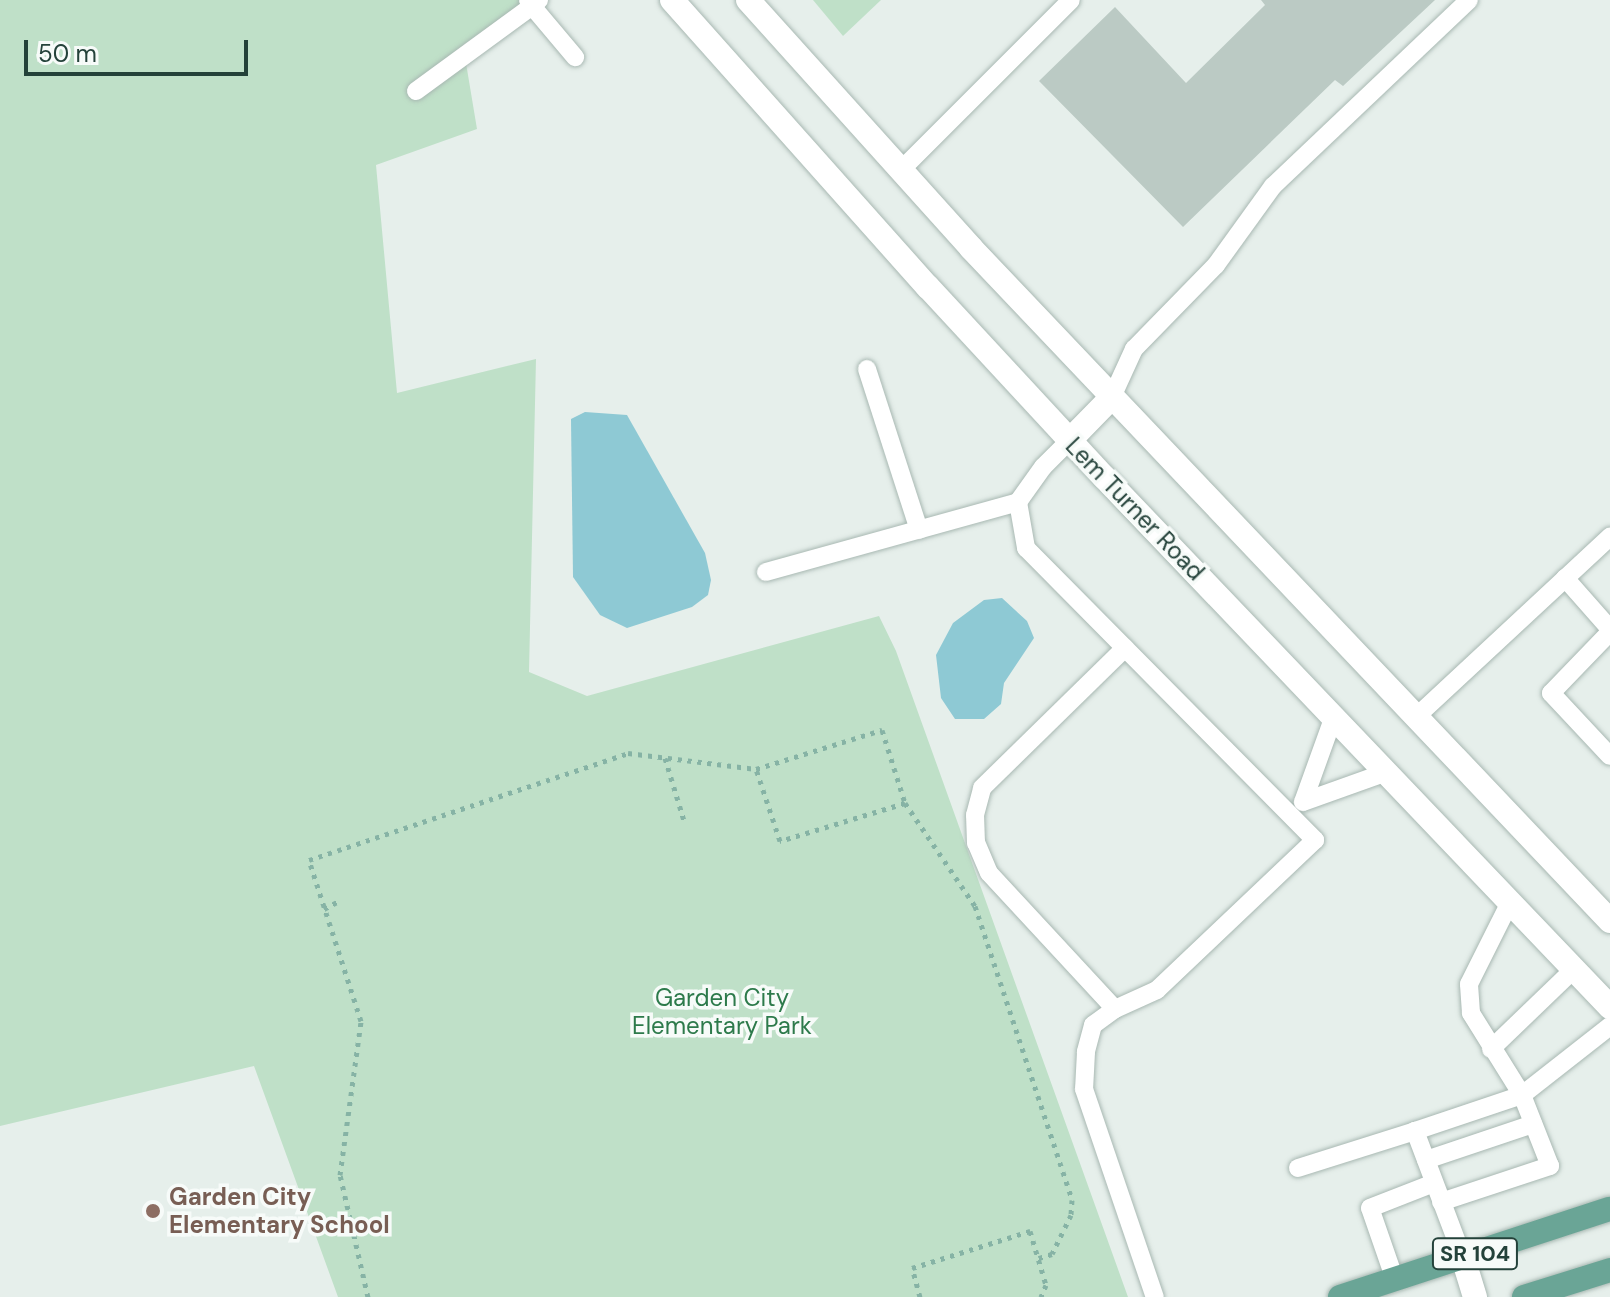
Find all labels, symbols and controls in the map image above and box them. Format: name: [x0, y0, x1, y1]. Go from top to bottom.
scale bar: [28, 24, 252, 74]
text: 50 m: [38, 38, 97, 69]
street label: Lem Turner Road: [1060, 432, 1210, 586]
park label: Garden City Elementary Park: [632, 984, 812, 1040]
place label: Garden City Elementary School: [169, 1183, 390, 1239]
marker: Garden City Elementary School: [144, 1202, 162, 1220]
road number: SR 104: [1431, 1236, 1519, 1272]

